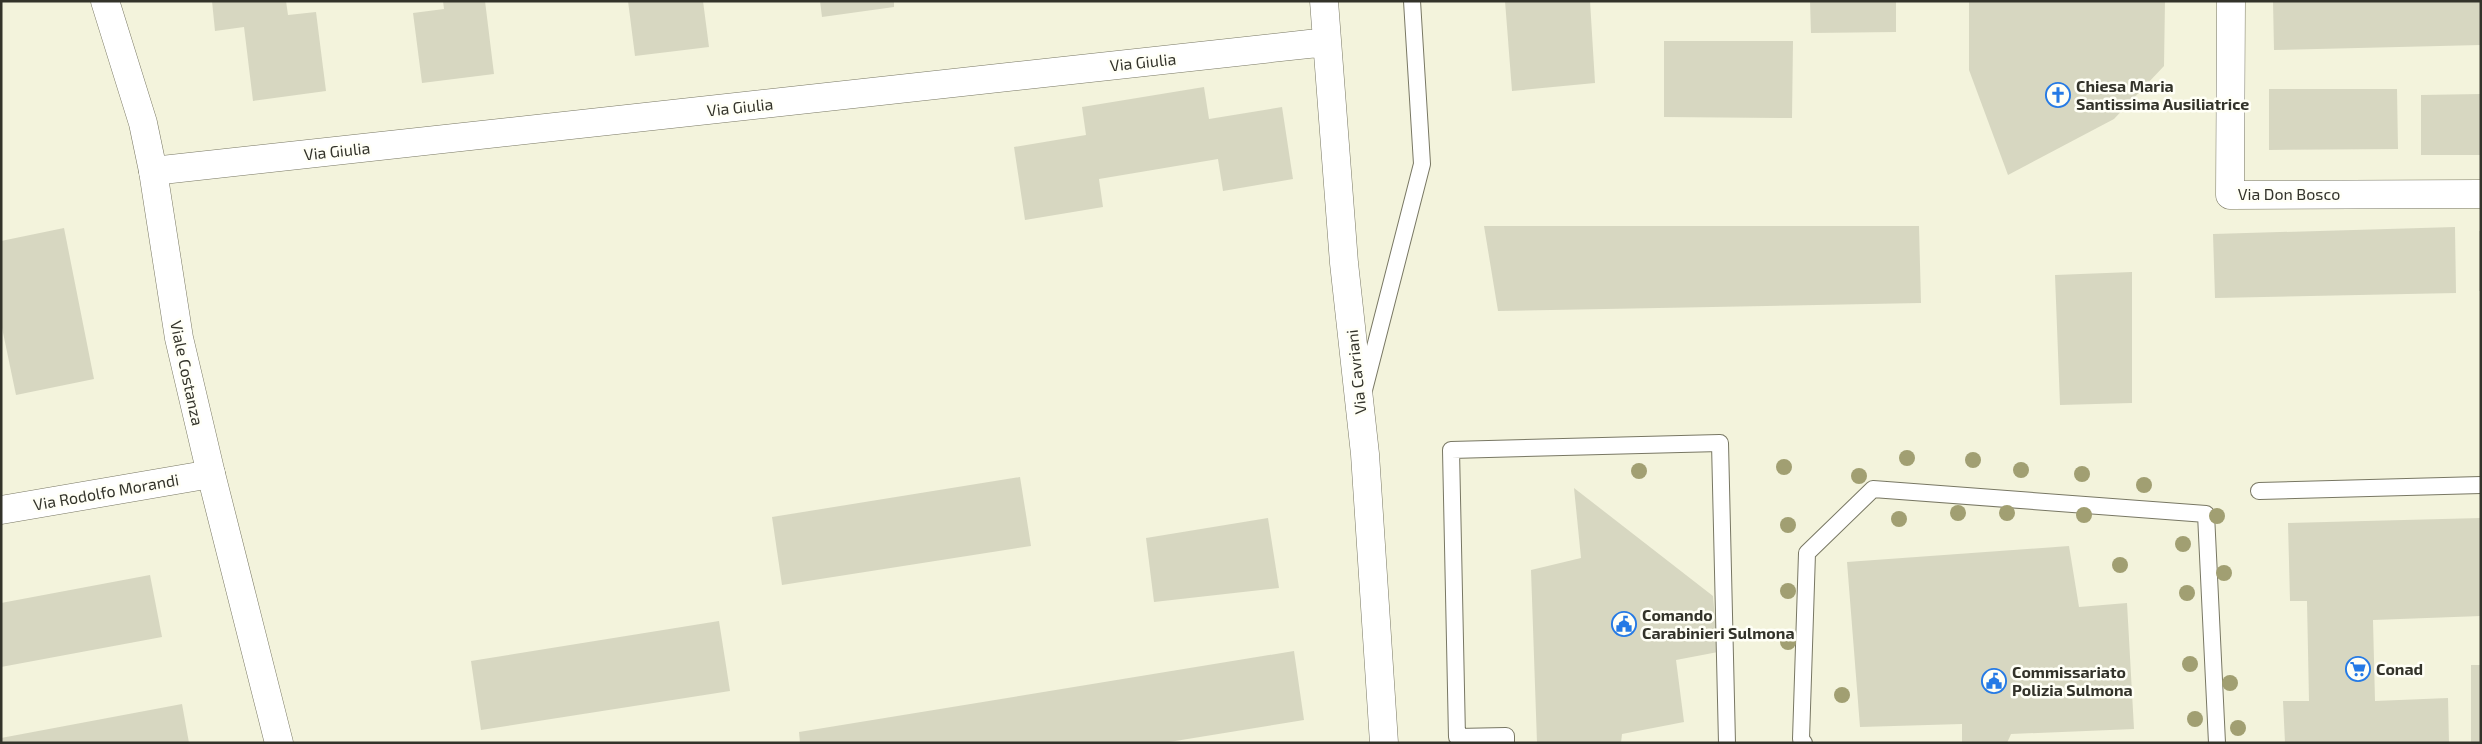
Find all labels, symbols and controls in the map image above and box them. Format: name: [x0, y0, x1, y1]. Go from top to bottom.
street label: Via Giulia: [1109, 49, 1177, 74]
place label: Chiesa Maria Santissima Ausiliatrice: [2076, 76, 2249, 113]
church icon: Chiesa Maria Santissima Ausiliatrice: [2045, 82, 2071, 108]
street label: Via Giulia: [706, 94, 774, 119]
street label: Via Giulia: [303, 138, 371, 163]
street label: Via Don Bosco: [2238, 184, 2340, 203]
street label: Viale Costanza: [167, 319, 208, 427]
street label: Via Cavriani: [1342, 329, 1369, 415]
street label: Via Rodolfo Morandi: [32, 469, 180, 514]
place label: Comando Carabinieri Sulmona: [1642, 605, 1795, 642]
public building icon: Comando Carabinieri Sulmona: [1611, 611, 1637, 637]
supermarket icon: Conad: [2345, 656, 2371, 682]
place label: Conad: [2376, 659, 2423, 678]
place label: Commissariato Polizia Sulmona: [2012, 662, 2133, 699]
public building icon: Commissariato Polizia Sulmona: [1981, 668, 2007, 694]

